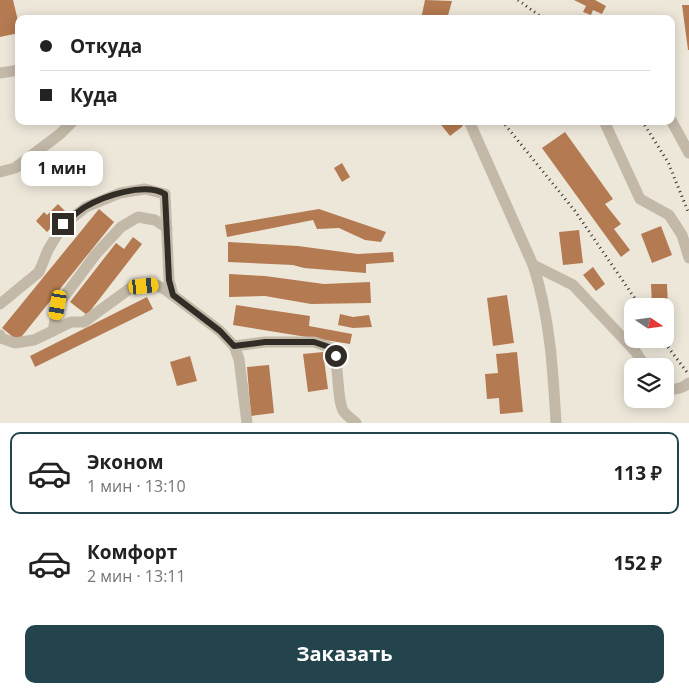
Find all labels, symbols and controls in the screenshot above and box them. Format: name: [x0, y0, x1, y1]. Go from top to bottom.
text: Откуда: [70, 33, 142, 59]
text: Куда: [70, 82, 118, 108]
callout: 1 мин: [22, 152, 104, 186]
text: 1 мин: [38, 157, 86, 179]
route end: [52, 213, 74, 235]
car: [128, 277, 159, 295]
car: [48, 289, 67, 321]
north arrow: [624, 298, 674, 348]
map controls: [624, 298, 674, 408]
route start: [325, 345, 347, 367]
button: layers: [624, 358, 674, 408]
text: Эконом: [87, 449, 164, 475]
icon: car: [27, 451, 72, 496]
text: 113 ₽: [613, 460, 662, 486]
text: 1 мин · 13:10: [87, 475, 186, 497]
text: Комфорт: [87, 539, 177, 565]
icon: car: [27, 541, 72, 586]
text: 152 ₽: [613, 550, 662, 576]
text: 2 мин · 13:11: [87, 565, 186, 587]
button: Заказать: [25, 625, 664, 683]

